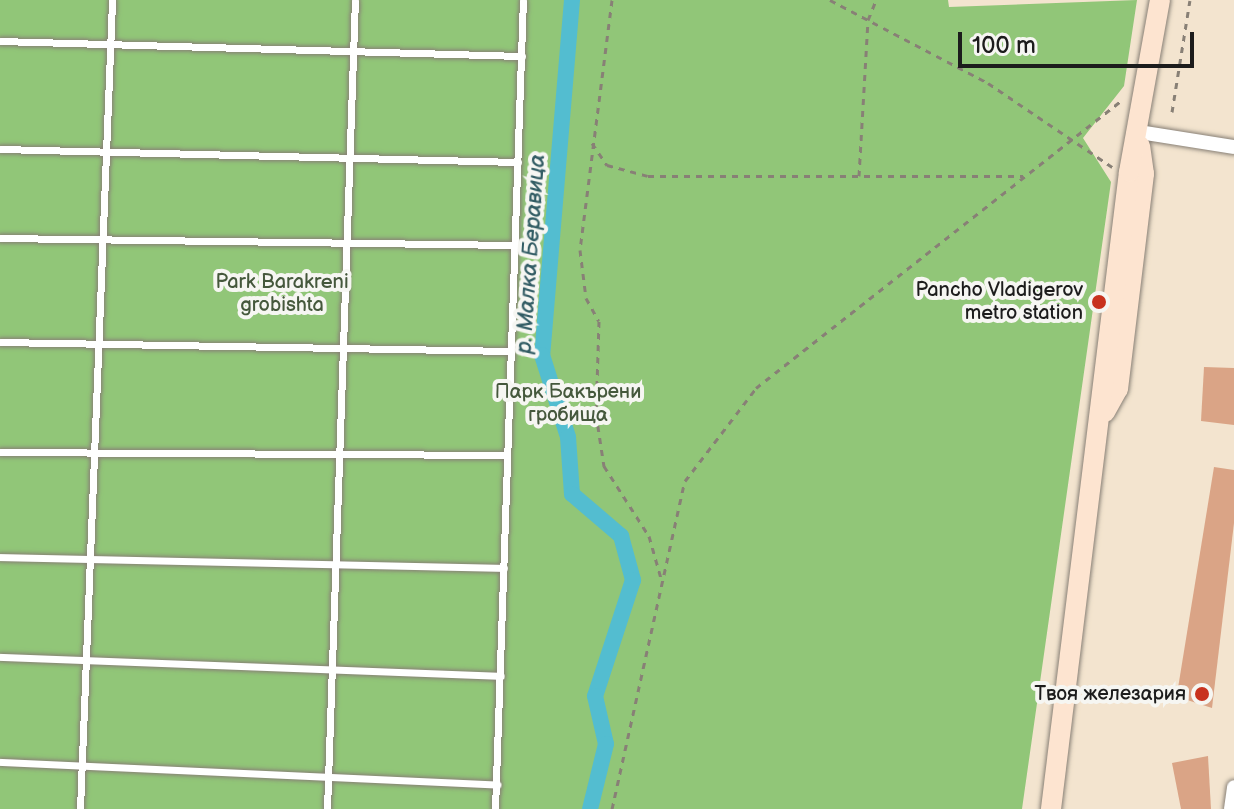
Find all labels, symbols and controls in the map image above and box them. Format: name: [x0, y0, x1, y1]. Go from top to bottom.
scale bar: [962, 16, 1198, 66]
text: 100 m: [972, 31, 1036, 60]
water label: р. Малка Беравица: [511, 153, 551, 355]
park label: Park Barakreni grobishta: [215, 270, 349, 317]
place label: Pancho Vladigerov metro station: [915, 278, 1083, 325]
marker: Pancho Vladigerov metro station: [1090, 293, 1108, 311]
park label: Парк Бакърени гробища: [495, 381, 641, 428]
place label: Твоя железария: [1034, 682, 1186, 706]
marker: Твоя железария: [1193, 685, 1211, 703]

